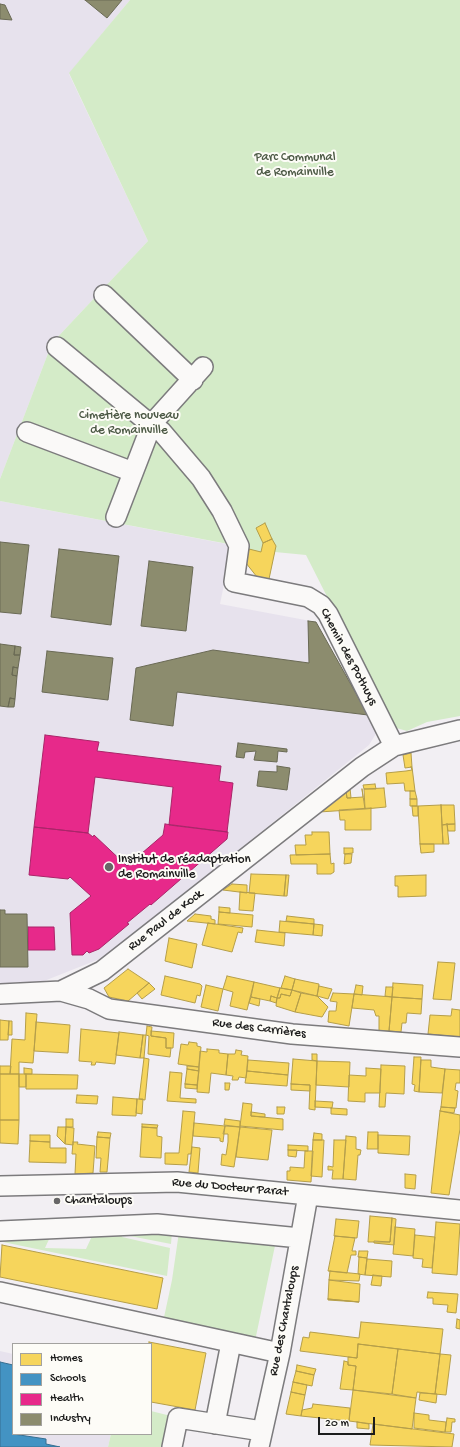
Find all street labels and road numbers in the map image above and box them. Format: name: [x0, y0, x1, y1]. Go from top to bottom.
street label: Chemin des Pothuys: [316, 606, 380, 708]
street label: Rue Paul de Kock: [125, 887, 207, 955]
street label: Rue des Carrières: [211, 1016, 307, 1042]
street label: Rue du Docteur Parat: [171, 1175, 289, 1201]
street label: Rue des Chantaloups: [267, 1265, 303, 1377]

